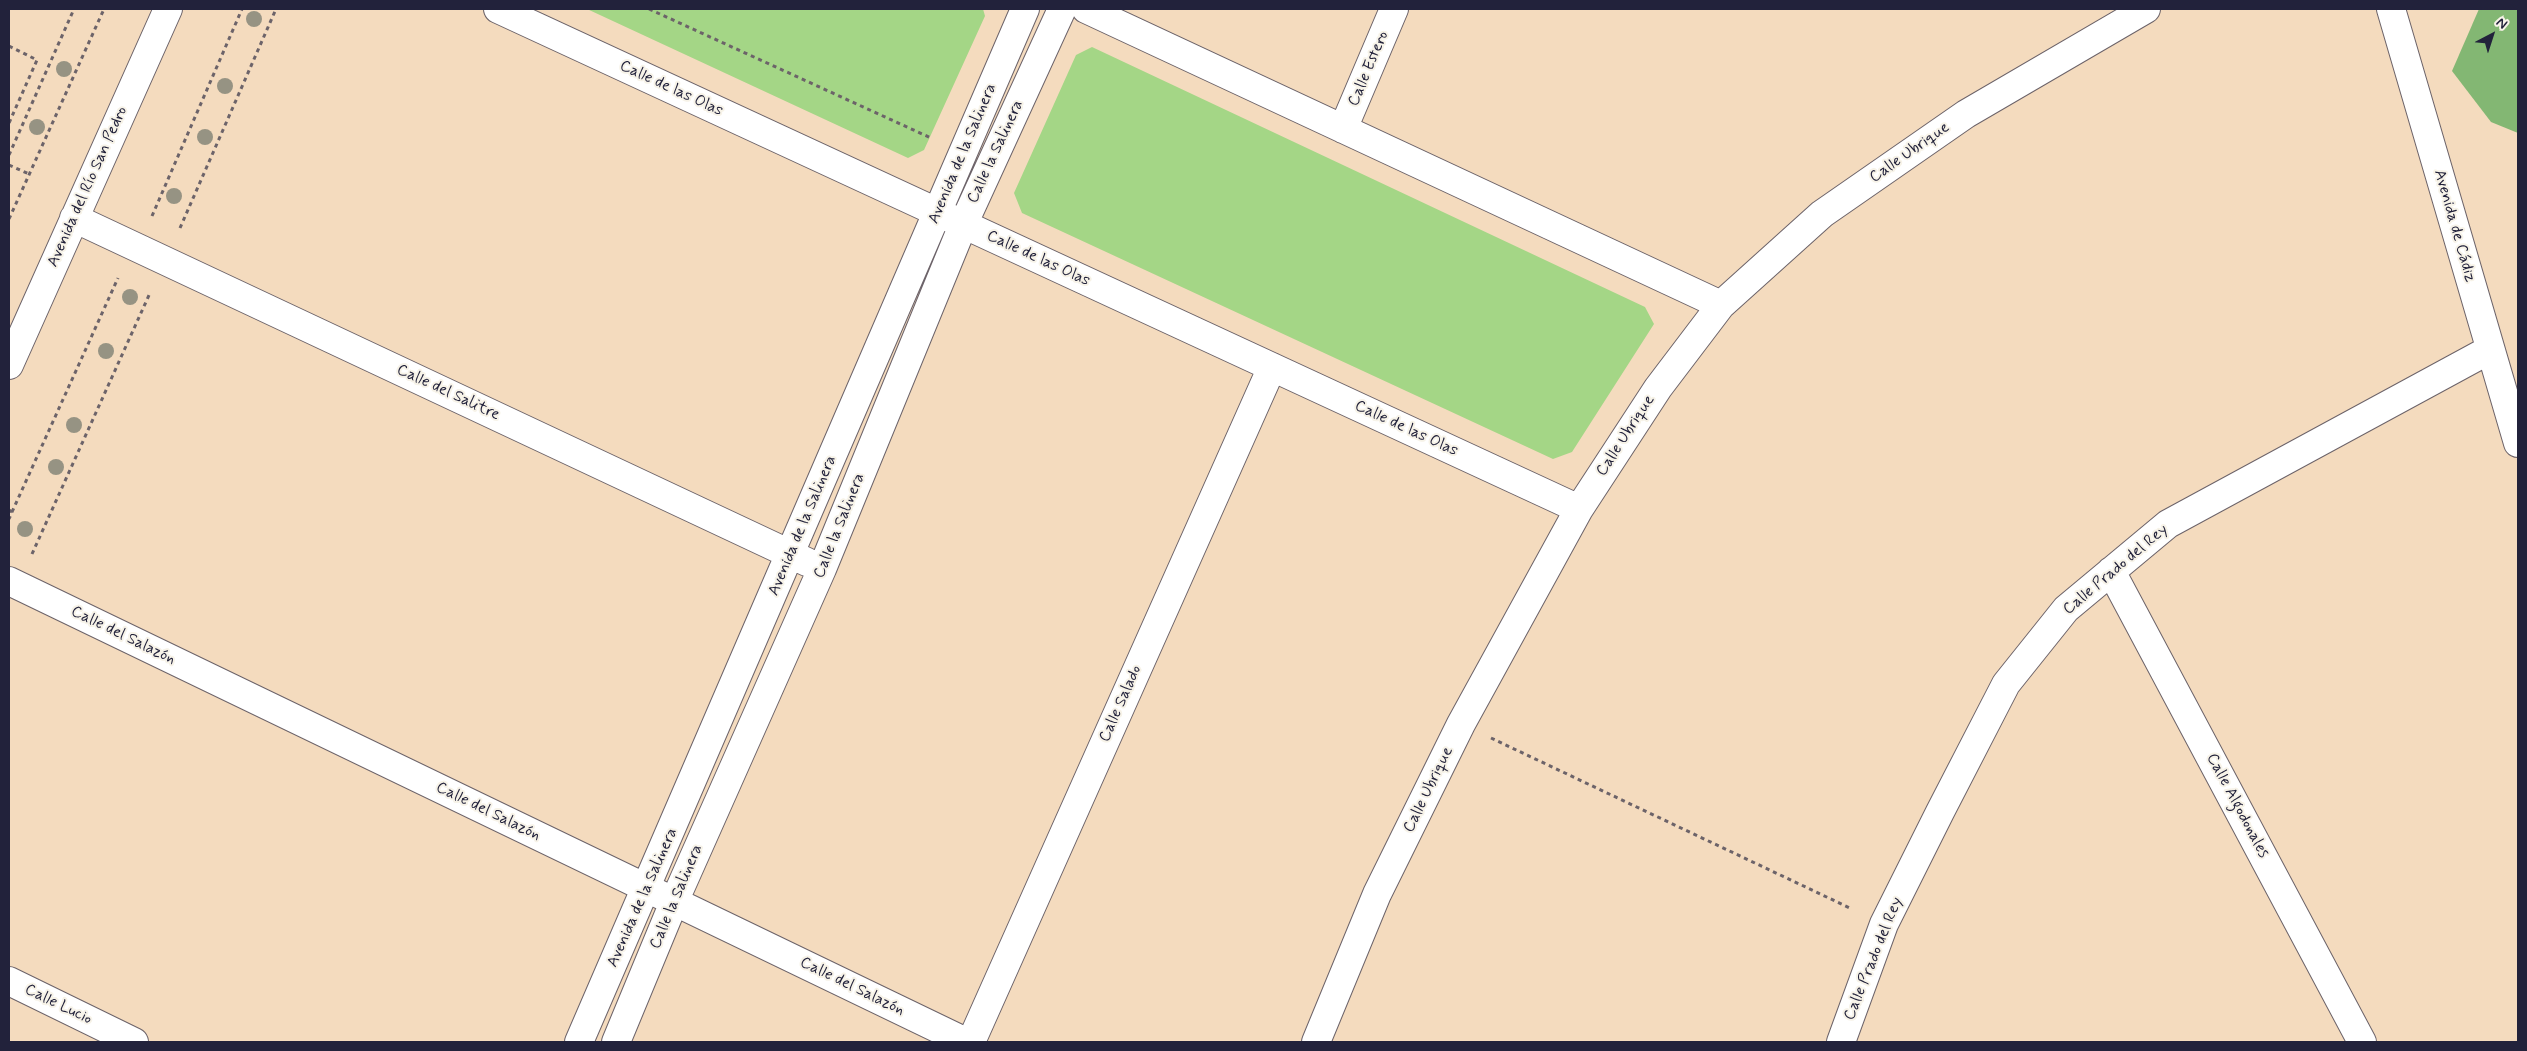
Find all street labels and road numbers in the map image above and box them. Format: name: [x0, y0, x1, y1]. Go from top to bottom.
street label: Calle Estero: [1345, 29, 1393, 109]
street label: Calle de las Olas: [616, 57, 726, 121]
street label: Avenida de la Salinera: [925, 81, 1001, 227]
street label: Calle la Salinera: [964, 97, 1028, 207]
street label: Avenida del Río San Pedro: [44, 104, 132, 270]
street label: Calle Ubrique: [1866, 118, 1954, 188]
street label: Avenida de Cádiz: [2429, 168, 2479, 284]
street label: Calle de las Olas: [983, 227, 1093, 291]
street label: Calle del Salitre: [393, 361, 503, 425]
street label: Calle Ubrique: [1593, 392, 1659, 480]
street label: Calle de las Olas: [1351, 397, 1461, 461]
street label: Avenida de la Salinera: [765, 453, 841, 599]
street label: Calle la Salinera: [810, 471, 870, 581]
street label: Calle Prado del Rey: [2060, 521, 2172, 619]
street label: Calle del Salazón: [68, 602, 178, 670]
street label: Calle Salado: [1096, 663, 1146, 745]
street label: Calle Ubrique: [1400, 744, 1458, 836]
street label: Calle Algodonales: [2201, 750, 2273, 862]
street label: Calle del Salazón: [433, 778, 543, 846]
street label: Avenida de la Salinera: [604, 825, 682, 971]
street label: Calle la Salinera: [646, 842, 708, 952]
street label: Calle Prado del Rey: [1841, 895, 1907, 1023]
street label: Calle del Salazón: [797, 953, 907, 1021]
street label: Calle Lucio: [21, 980, 95, 1030]

